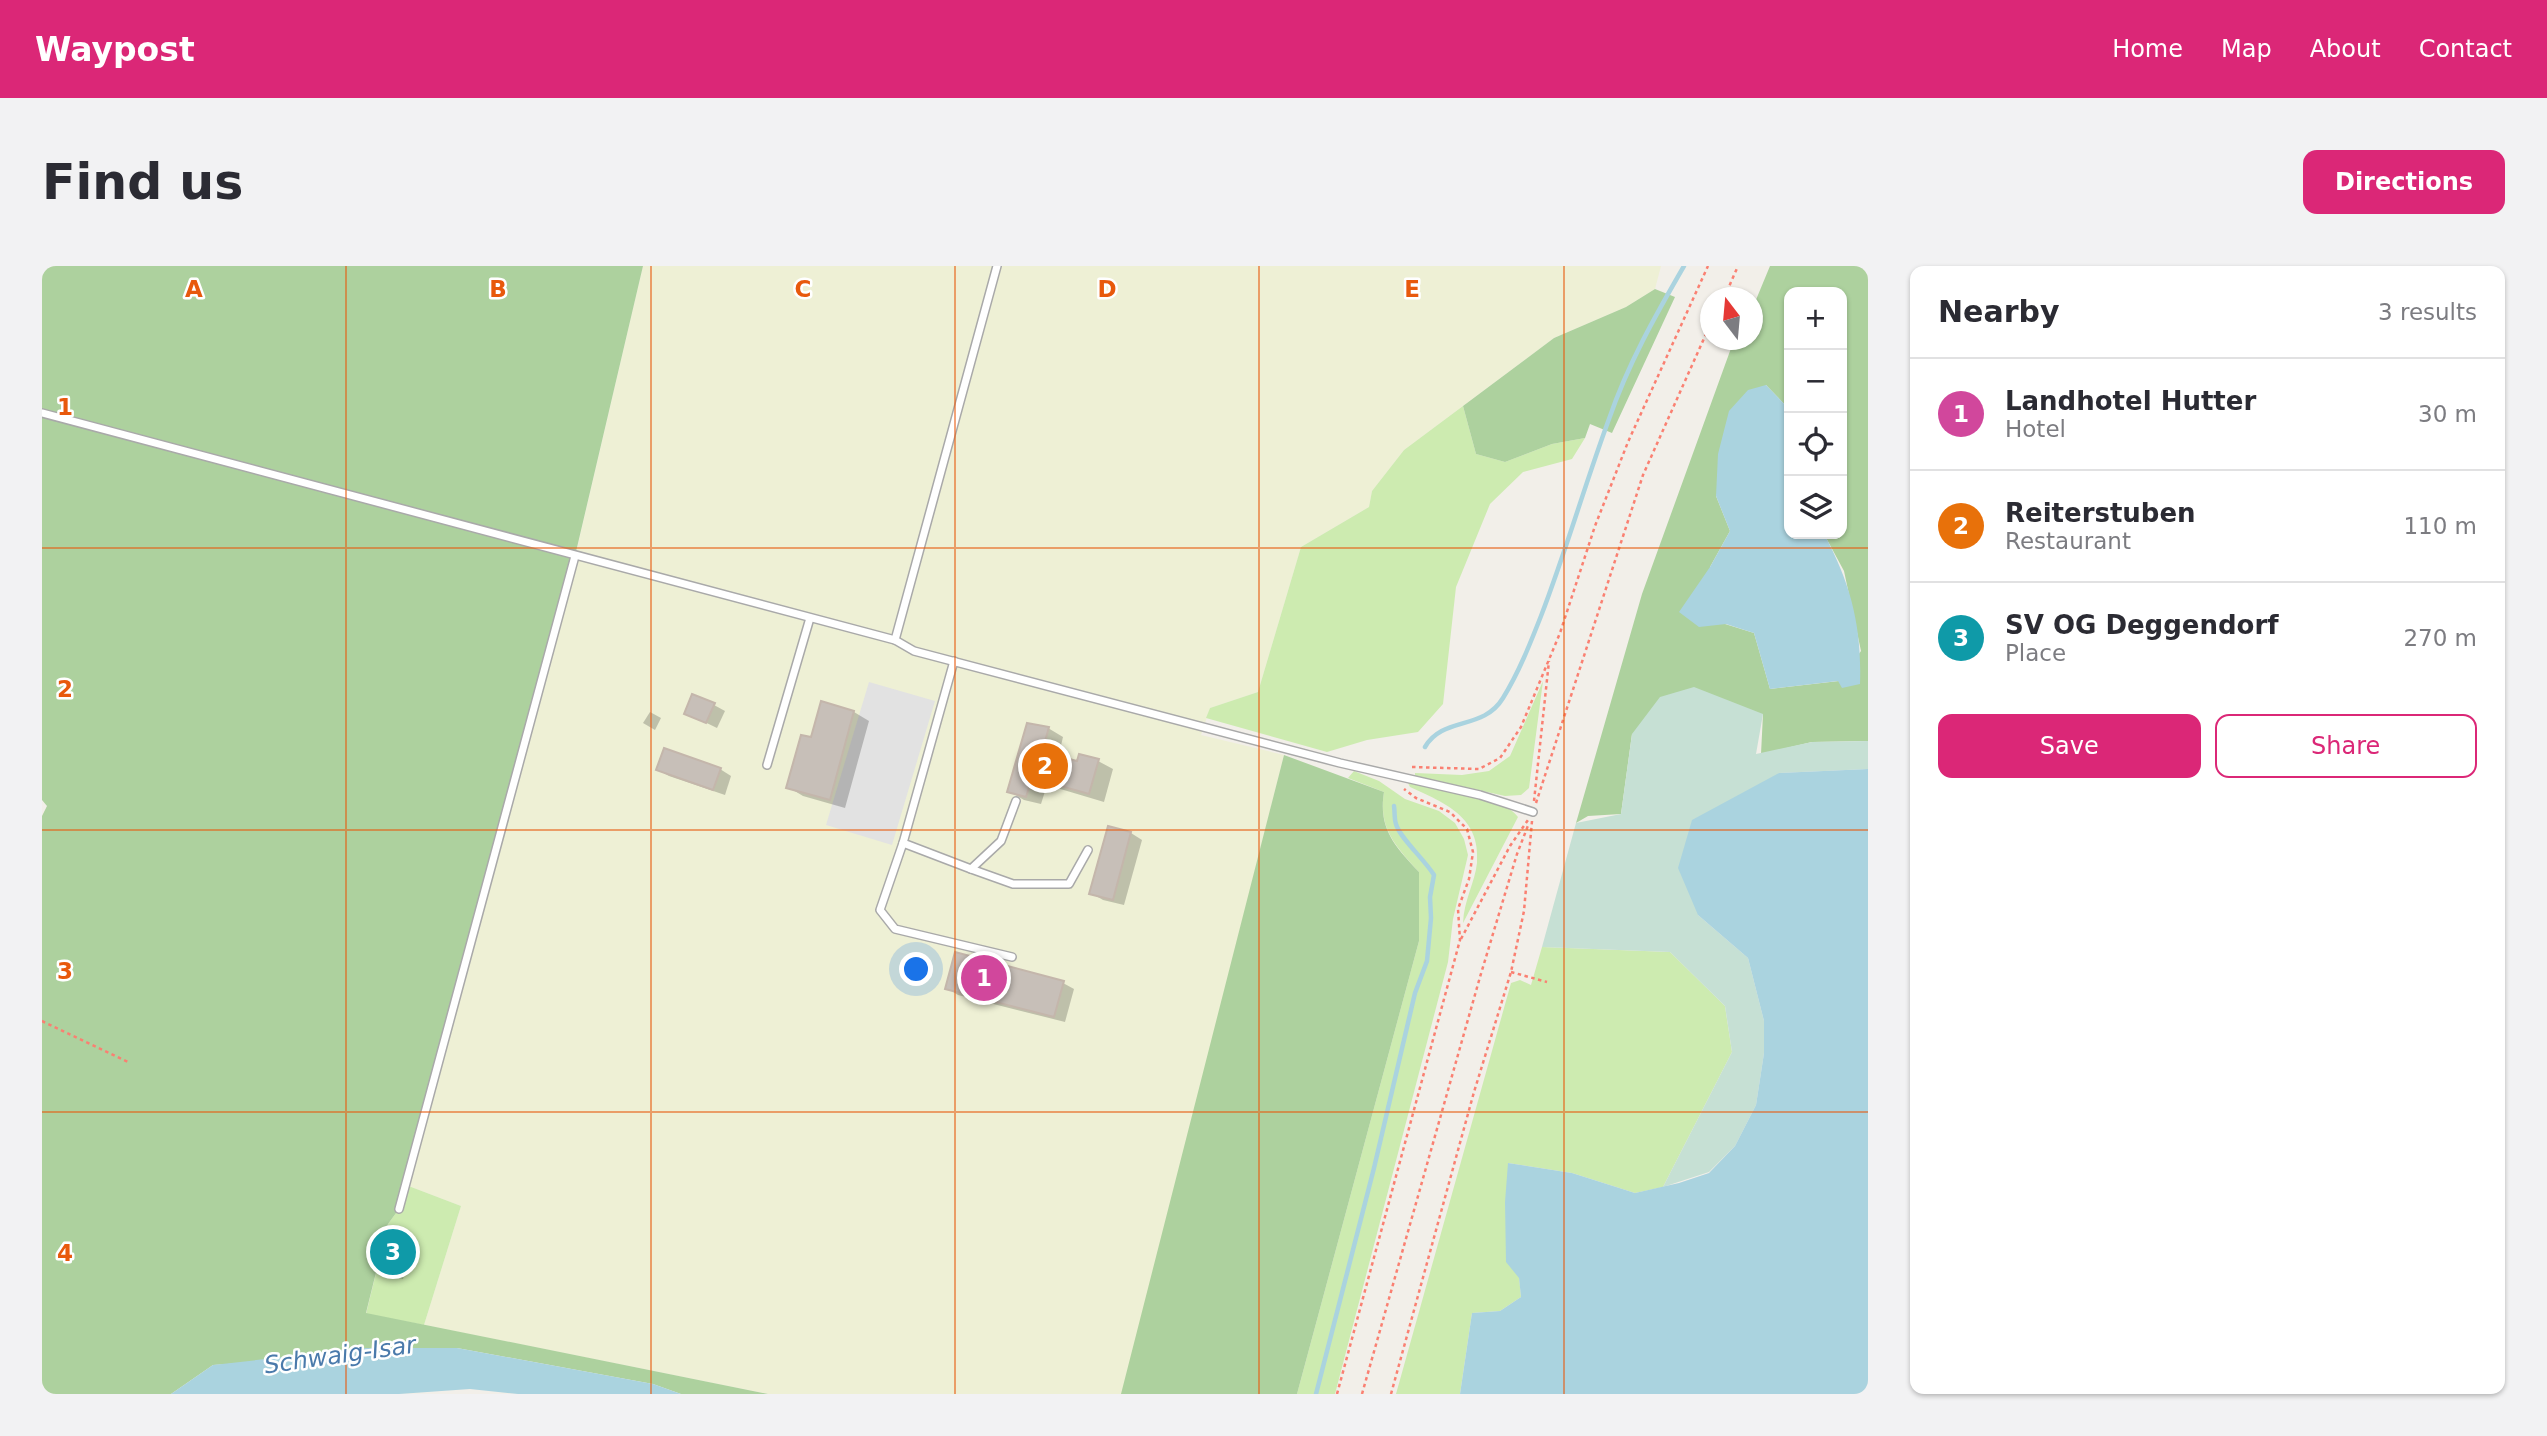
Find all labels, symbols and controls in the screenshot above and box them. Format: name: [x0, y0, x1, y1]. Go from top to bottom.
text: Waypost: [35, 30, 195, 69]
text: Home: [2112, 35, 2183, 63]
text: Map: [2221, 35, 2272, 63]
text: About: [2310, 35, 2381, 63]
text: Contact: [2419, 35, 2512, 63]
button: Directions: [2303, 150, 2505, 214]
text: Find us: [42, 154, 243, 211]
text: A: [185, 276, 203, 302]
text: B: [489, 276, 507, 302]
text: C: [795, 276, 811, 302]
text: D: [1097, 276, 1117, 302]
text: E: [1404, 276, 1420, 302]
north arrow: [1700, 287, 1763, 350]
map controls: [1784, 287, 1847, 539]
button: +: [1784, 287, 1847, 350]
text: Nearby: [1938, 294, 2060, 329]
text: 3 results: [2378, 299, 2477, 325]
button: −: [1784, 350, 1847, 413]
text: Landhotel Hutter: [2005, 386, 2256, 416]
text: 1: [57, 394, 73, 420]
text: 1: [1953, 401, 1969, 427]
text: 30 m: [2418, 401, 2477, 427]
button: locate: [1784, 413, 1847, 476]
text: Hotel: [2005, 416, 2066, 442]
button: layers: [1784, 476, 1847, 539]
text: Reiterstuben: [2005, 498, 2196, 528]
text: 2: [1953, 513, 1969, 539]
text: 110 m: [2403, 513, 2477, 539]
text: Restaurant: [2005, 528, 2131, 554]
text: SV OG Deggendorf: [2005, 610, 2279, 640]
text: 3: [1953, 625, 1969, 651]
text: 270 m: [2403, 625, 2477, 651]
text: Place: [2005, 640, 2066, 666]
text: 2: [57, 676, 73, 702]
button: Save: [1938, 714, 2201, 778]
button: Share: [2215, 714, 2477, 778]
pin: 2: [1022, 740, 1068, 792]
your location: [899, 952, 933, 986]
pin: 1: [961, 952, 1007, 1004]
text: 3: [57, 958, 73, 984]
pin: 3: [370, 1226, 416, 1278]
text: 4: [57, 1240, 73, 1266]
water label: Schwaig-Isar: [262, 1330, 420, 1379]

